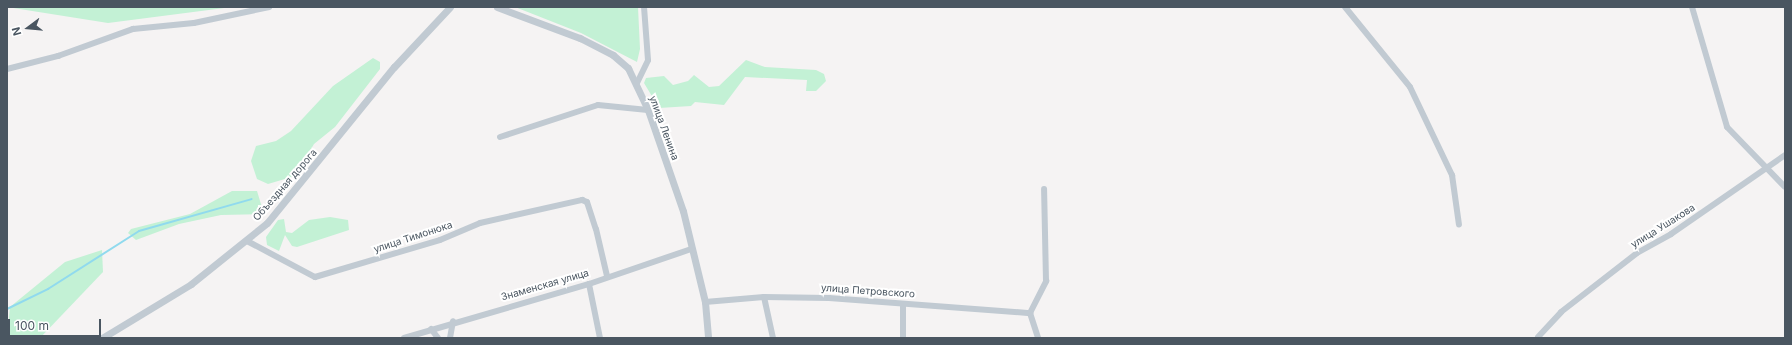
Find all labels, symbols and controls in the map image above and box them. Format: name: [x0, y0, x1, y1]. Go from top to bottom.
north arrow: [8, 8, 48, 48]
text: N: [9, 25, 24, 37]
street label: улица Ленина: [647, 94, 681, 162]
street label: Объездная дорога: [251, 147, 319, 223]
street label: улица Ушакова: [1629, 201, 1697, 251]
street label: улица Тимонюка: [372, 219, 454, 255]
street label: Знаменская улица: [500, 267, 590, 303]
street label: улица Петровского: [821, 282, 915, 300]
scale bar: [10, 311, 103, 337]
text: 100 m: [15, 318, 49, 333]

